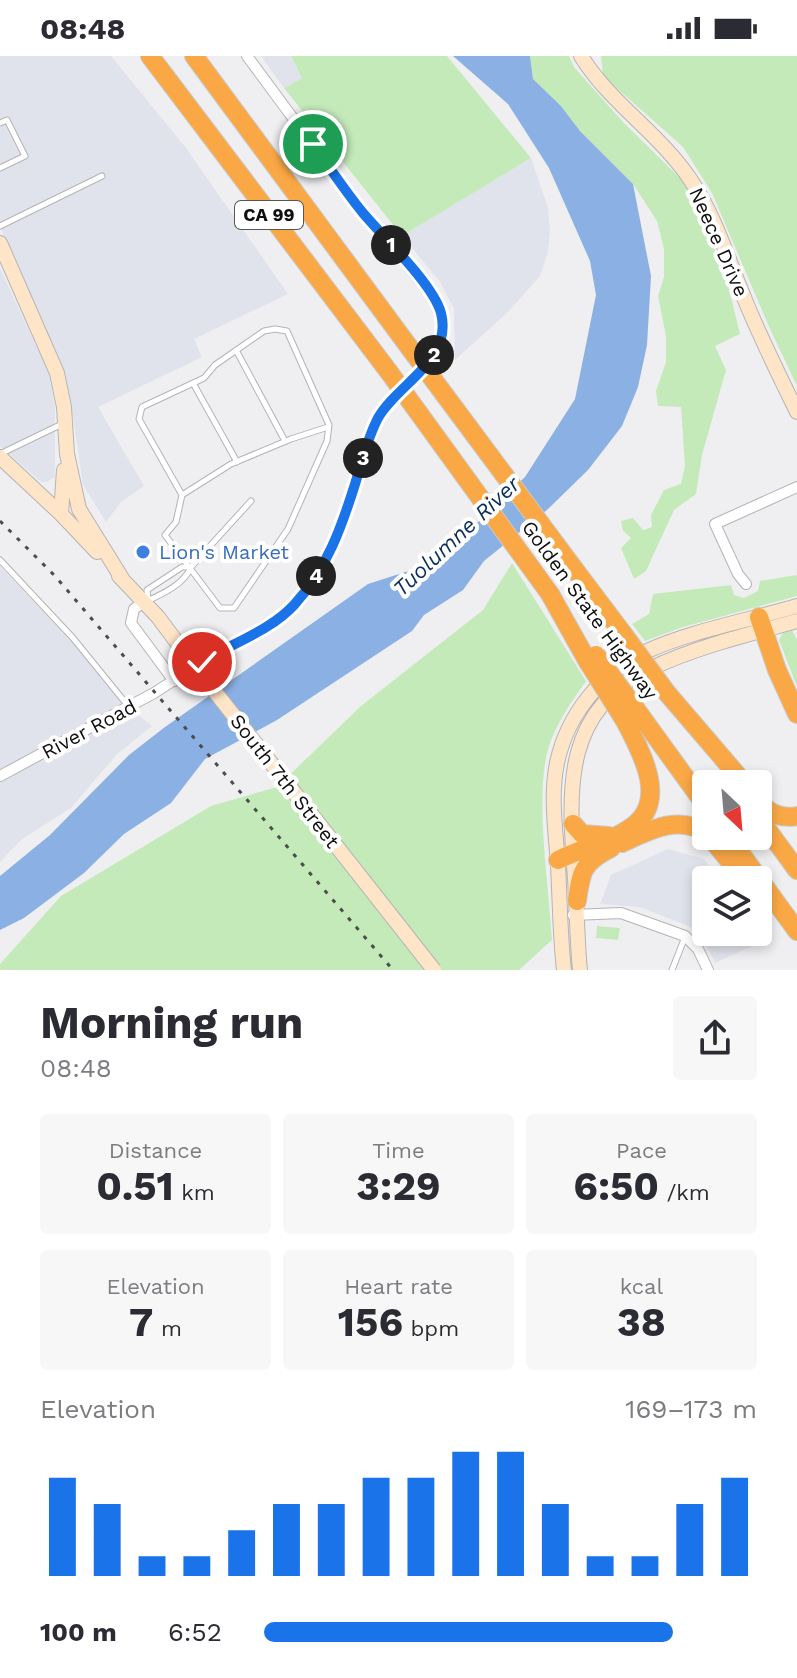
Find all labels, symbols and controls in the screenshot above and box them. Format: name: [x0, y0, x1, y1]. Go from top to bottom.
text: 08:48: [40, 11, 125, 46]
pin: [279, 110, 347, 178]
icon: arrive: [291, 122, 335, 166]
street label: Neece Drive: [684, 184, 754, 300]
road number: CA 99: [235, 201, 303, 229]
pin: 1: [371, 225, 411, 265]
text: 1: [386, 232, 396, 257]
pin: 2: [414, 335, 454, 375]
text: 2: [427, 342, 441, 367]
pin: 3: [343, 438, 383, 478]
text: 3: [356, 445, 370, 470]
water label: Tuolumne River: [388, 471, 526, 601]
street label: Golden State Highway: [517, 516, 663, 705]
place label: Lion's Market: [159, 540, 290, 564]
marker: Lion's Market: [134, 543, 152, 561]
pin: 4: [296, 556, 336, 596]
text: 4: [309, 563, 323, 588]
pin: [168, 628, 236, 696]
icon: check: [180, 640, 224, 684]
street label: River Road: [38, 694, 140, 764]
street label: South 7th Street: [225, 709, 345, 853]
north arrow: [692, 770, 772, 850]
map controls: [692, 770, 772, 946]
button: layers: [692, 866, 772, 946]
button: share: [673, 996, 757, 1080]
text: Morning run: [40, 997, 303, 1049]
text: 08:48: [40, 1053, 112, 1083]
text: Distance: [109, 1138, 202, 1163]
text: Time: [372, 1138, 425, 1163]
text: Pace: [616, 1138, 667, 1163]
text: 0.51: [96, 1163, 174, 1210]
text: 3:29: [356, 1163, 441, 1210]
text: 6:50: [573, 1163, 659, 1210]
text: km: [174, 1180, 215, 1205]
text: /km: [659, 1180, 710, 1205]
text: Elevation: [106, 1274, 205, 1299]
text: Heart rate: [344, 1274, 453, 1299]
text: kcal: [620, 1274, 663, 1299]
text: 7: [129, 1299, 153, 1346]
text: 156: [338, 1299, 403, 1346]
text: 38: [617, 1299, 666, 1346]
text: m: [153, 1316, 182, 1341]
text: bpm: [403, 1316, 459, 1341]
text: Elevation: [40, 1394, 156, 1424]
text: 169–173 m: [625, 1394, 757, 1424]
text: 100 m: [40, 1617, 117, 1647]
text: 6:52: [168, 1617, 222, 1647]

